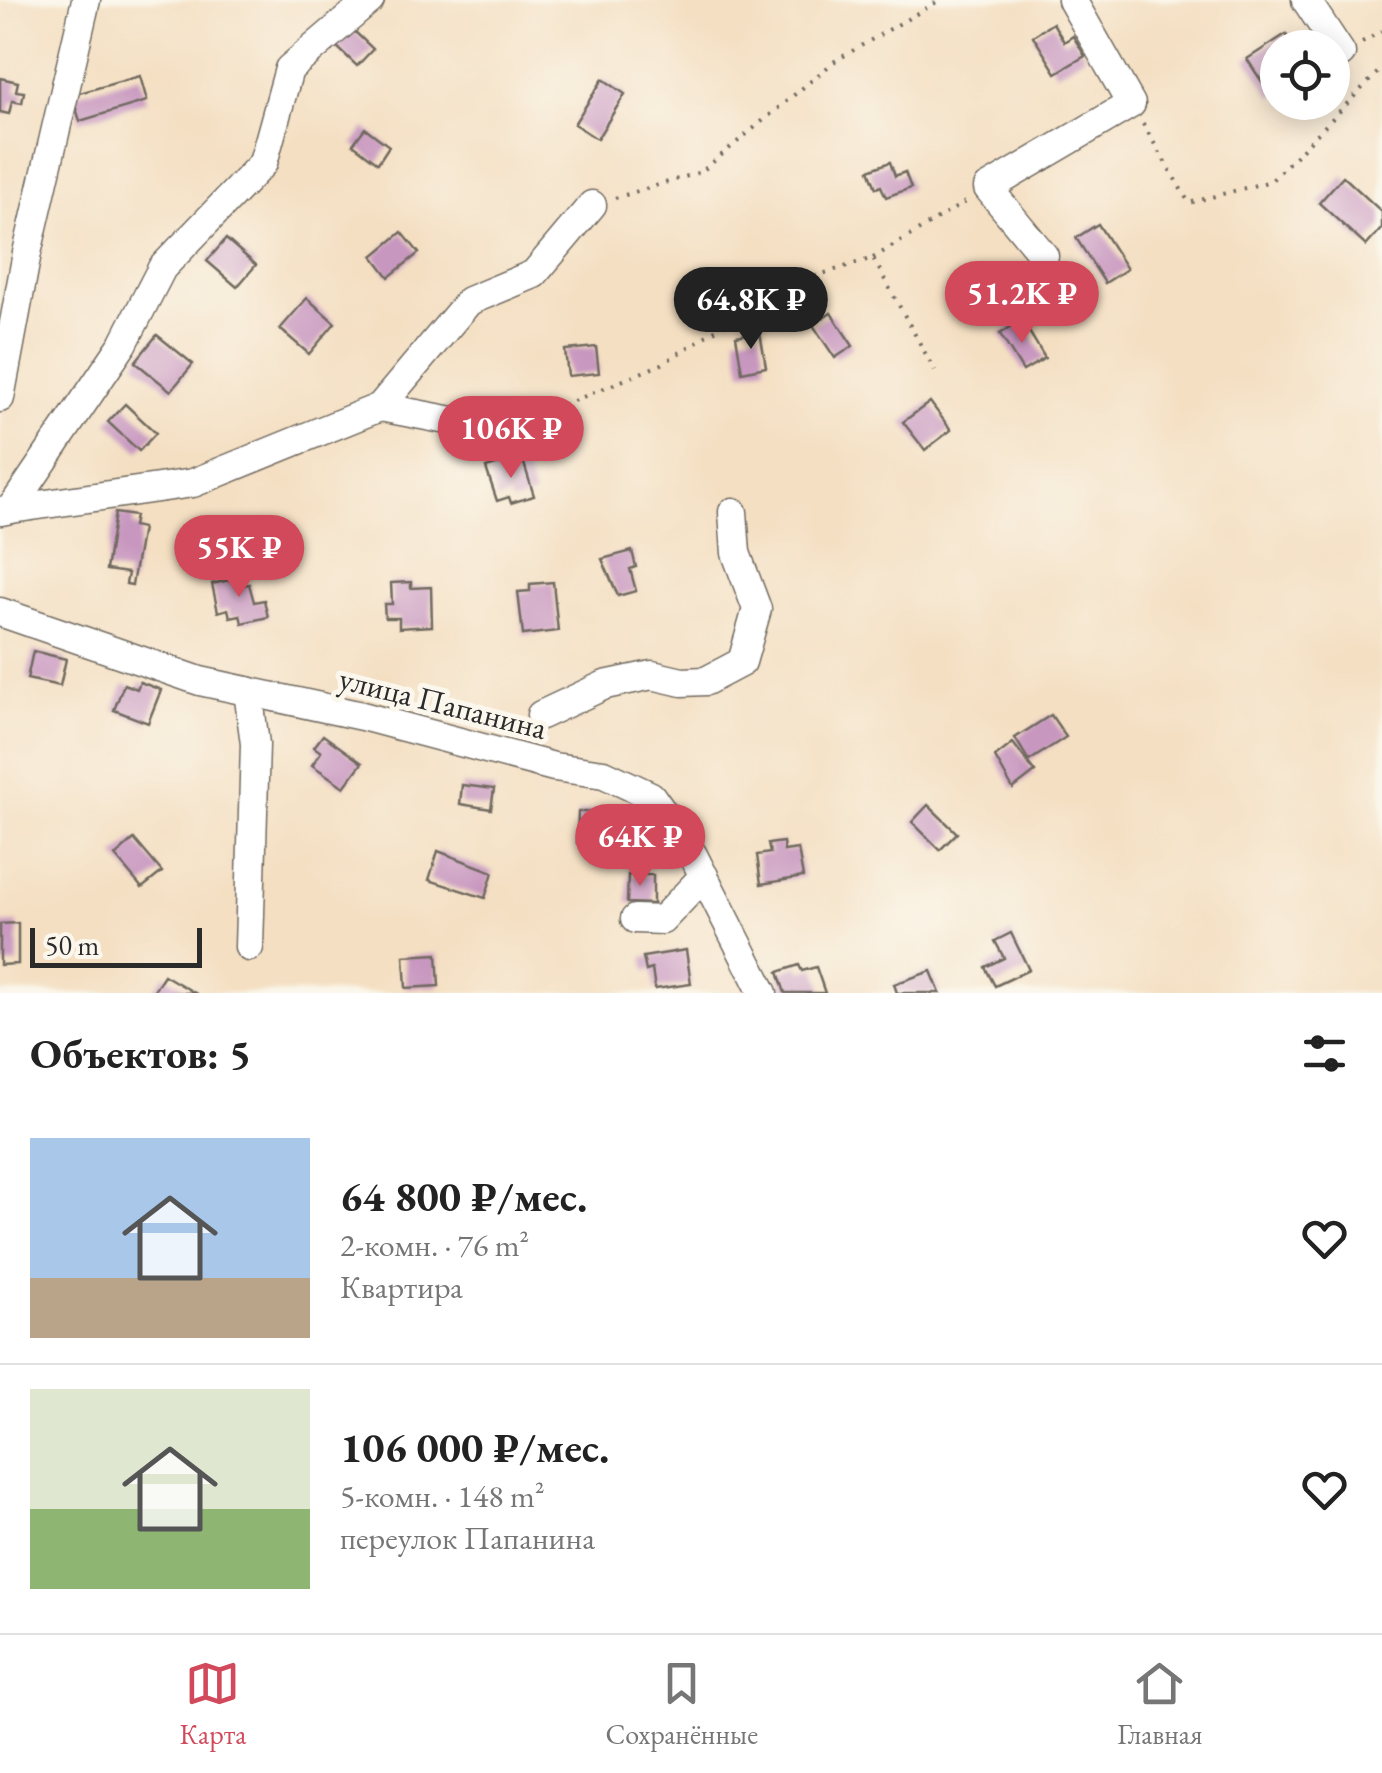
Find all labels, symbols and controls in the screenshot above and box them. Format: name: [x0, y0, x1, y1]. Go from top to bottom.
map controls: [1260, 30, 1350, 120]
button: locate: [1260, 30, 1350, 120]
pin: 51.2K ₽: [930, 261, 1114, 346]
pin: 64.8K ₽: [659, 267, 843, 352]
text: 51.2K ₽: [967, 272, 1077, 314]
text: 64.8K ₽: [696, 278, 806, 320]
pin: 106K ₽: [430, 396, 592, 481]
text: 106K ₽: [460, 407, 562, 449]
pin: 55K ₽: [169, 515, 309, 600]
text: 55K ₽: [196, 526, 282, 568]
street label: улица Папанина: [335, 657, 551, 749]
pin: 64K ₽: [570, 804, 710, 889]
text: 64K ₽: [597, 815, 683, 857]
scale bar: [30, 923, 202, 968]
text: 50 m: [45, 927, 99, 963]
text: Объектов: 5: [30, 1026, 251, 1081]
icon: filters: [1297, 1026, 1352, 1081]
text: 64 800 ₽/мес.: [340, 1169, 587, 1224]
icon: home: [110, 1178, 230, 1298]
icon: heart: [1297, 1211, 1352, 1266]
text: 2-комн. · 76 m²: [340, 1224, 529, 1266]
text: Квартира: [340, 1266, 463, 1308]
text: 106 000 ₽/мес.: [340, 1420, 609, 1475]
icon: home: [110, 1429, 230, 1549]
icon: heart: [1297, 1462, 1352, 1517]
text: 5-комн. · 148 m²: [340, 1475, 545, 1517]
text: переулок Папанина: [340, 1517, 595, 1559]
tab: Карта: [180, 1656, 246, 1752]
tab: Сохранённые: [605, 1656, 758, 1752]
tab: Главная: [1117, 1656, 1202, 1752]

